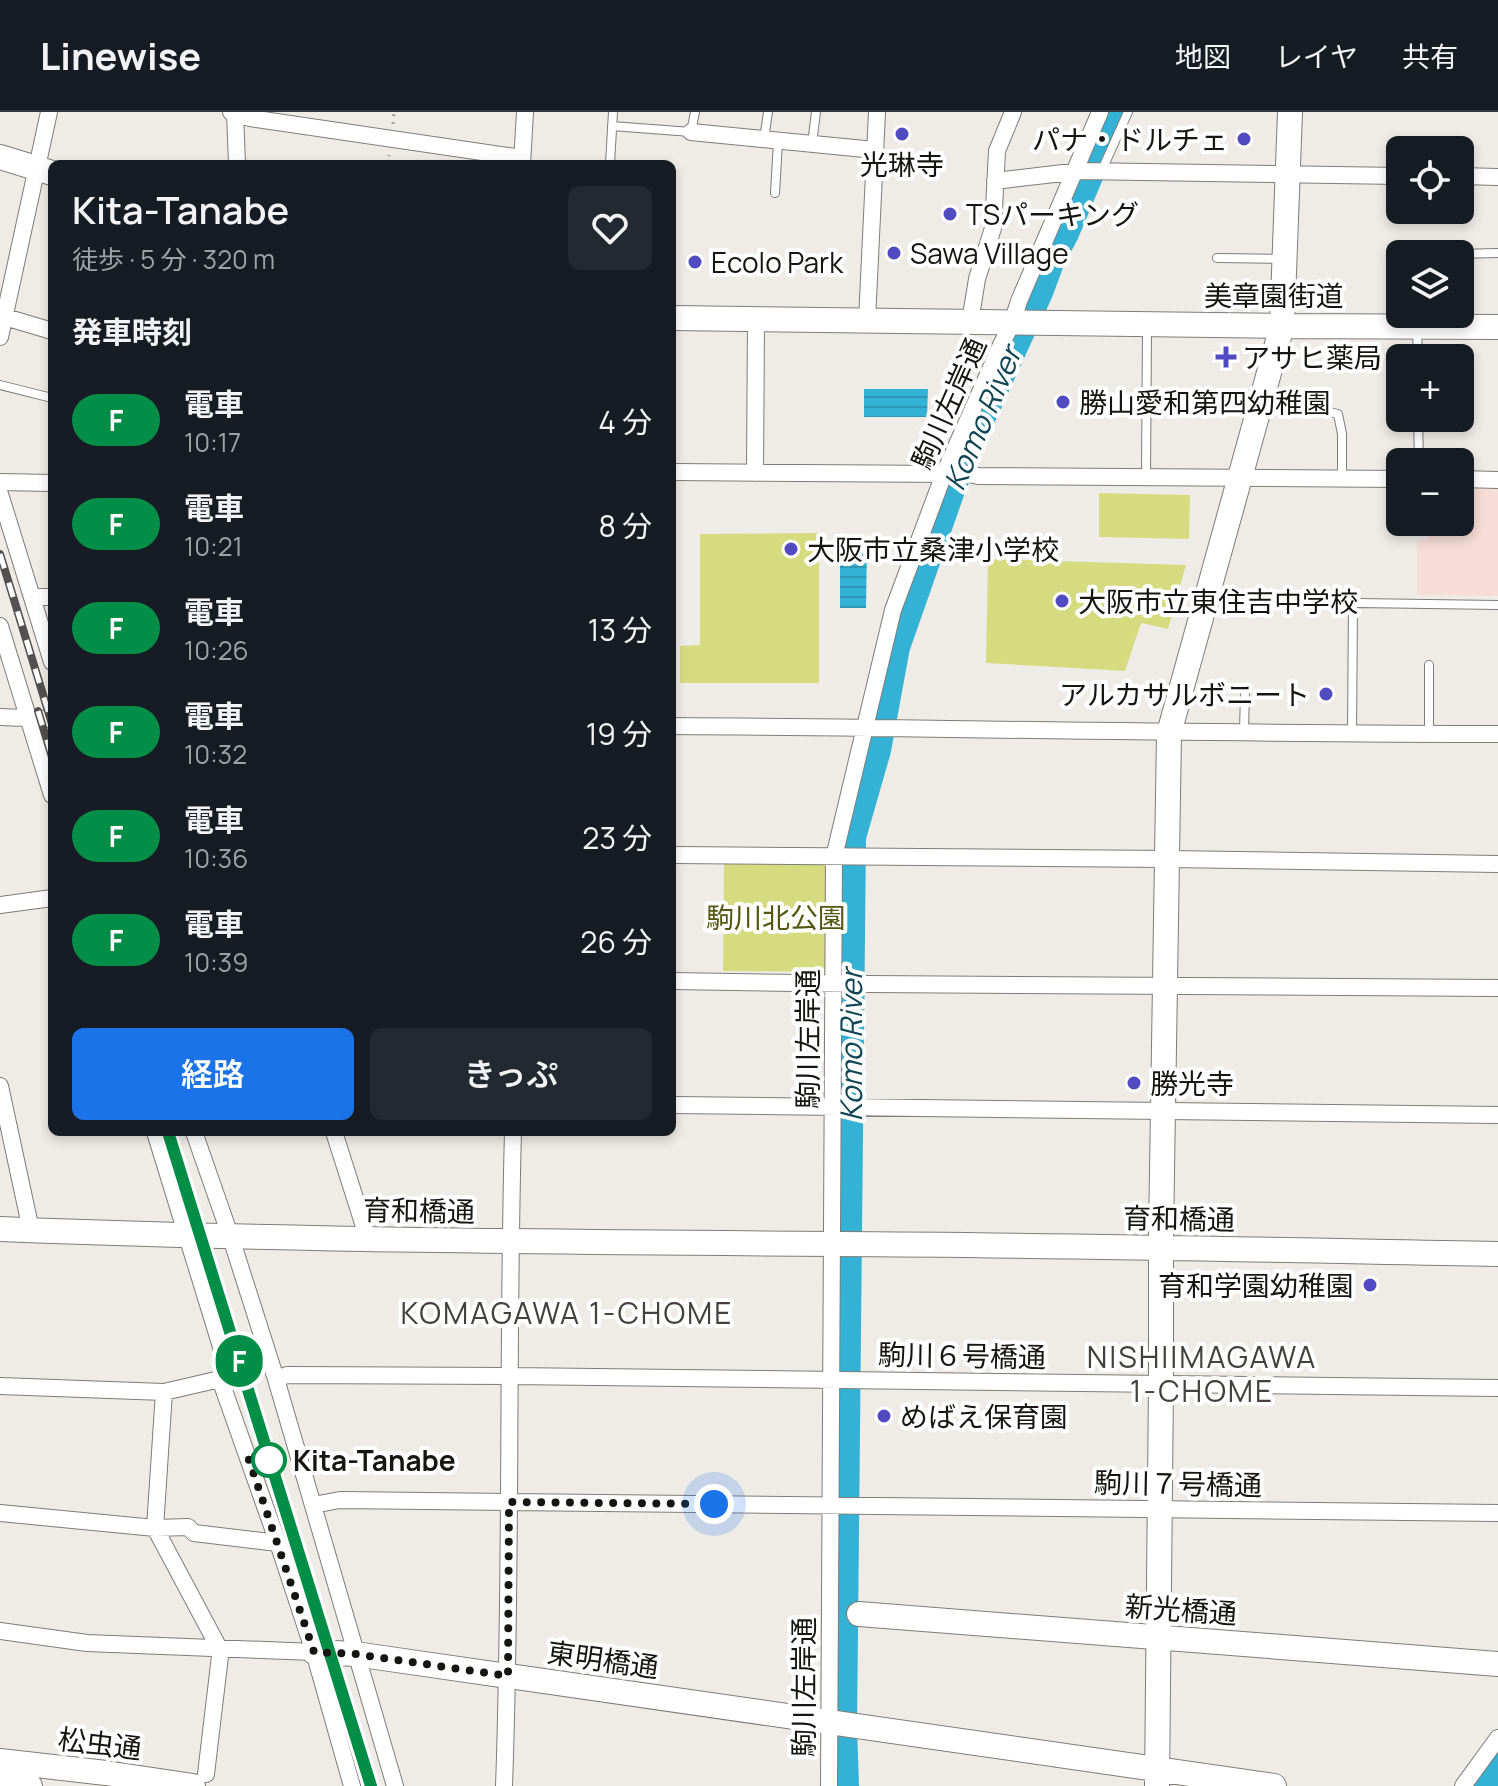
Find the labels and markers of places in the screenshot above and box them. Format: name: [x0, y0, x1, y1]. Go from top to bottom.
place label: パナ・ドルチェ: [1032, 120, 1228, 158]
marker: 光琳寺: [893, 125, 911, 143]
marker: パナ・ドルチェ: [1235, 130, 1253, 148]
place label: 光琳寺: [860, 145, 944, 183]
place label: TSパーキング: [966, 195, 1139, 233]
marker: TSパーキング: [941, 205, 959, 223]
place label: Sawa Village: [910, 234, 1069, 272]
place label: Ecolo Park: [711, 243, 844, 281]
marker: Sawa Village: [885, 244, 903, 262]
marker: Ecolo Park: [686, 253, 704, 271]
place label: アサヒ薬局: [1242, 338, 1382, 376]
marker: アサヒ薬局: [1217, 348, 1235, 366]
place label: 勝山愛和第四幼稚園: [1079, 383, 1331, 421]
marker: 勝山愛和第四幼稚園: [1054, 393, 1072, 411]
place label: 大阪市立桑津小学校: [807, 530, 1059, 568]
marker: 大阪市立桑津小学校: [782, 540, 800, 558]
place label: 大阪市立東住吉中学校: [1078, 582, 1358, 620]
marker: 大阪市立東住吉中学校: [1053, 592, 1071, 610]
place label: アルカサルボニート: [1059, 675, 1310, 713]
marker: アルカサルボニート: [1317, 685, 1335, 703]
place label: 勝光寺: [1150, 1064, 1234, 1102]
marker: 勝光寺: [1125, 1074, 1143, 1092]
place label: 育和学園幼稚園: [1158, 1266, 1354, 1304]
marker: 育和学園幼稚園: [1361, 1276, 1379, 1294]
place label: めばえ保育園: [900, 1397, 1068, 1435]
marker: めばえ保育園: [875, 1407, 893, 1425]
place label: Kita-Tanabe: [293, 1441, 456, 1479]
marker: Kita-Tanabe: [252, 1443, 286, 1477]

